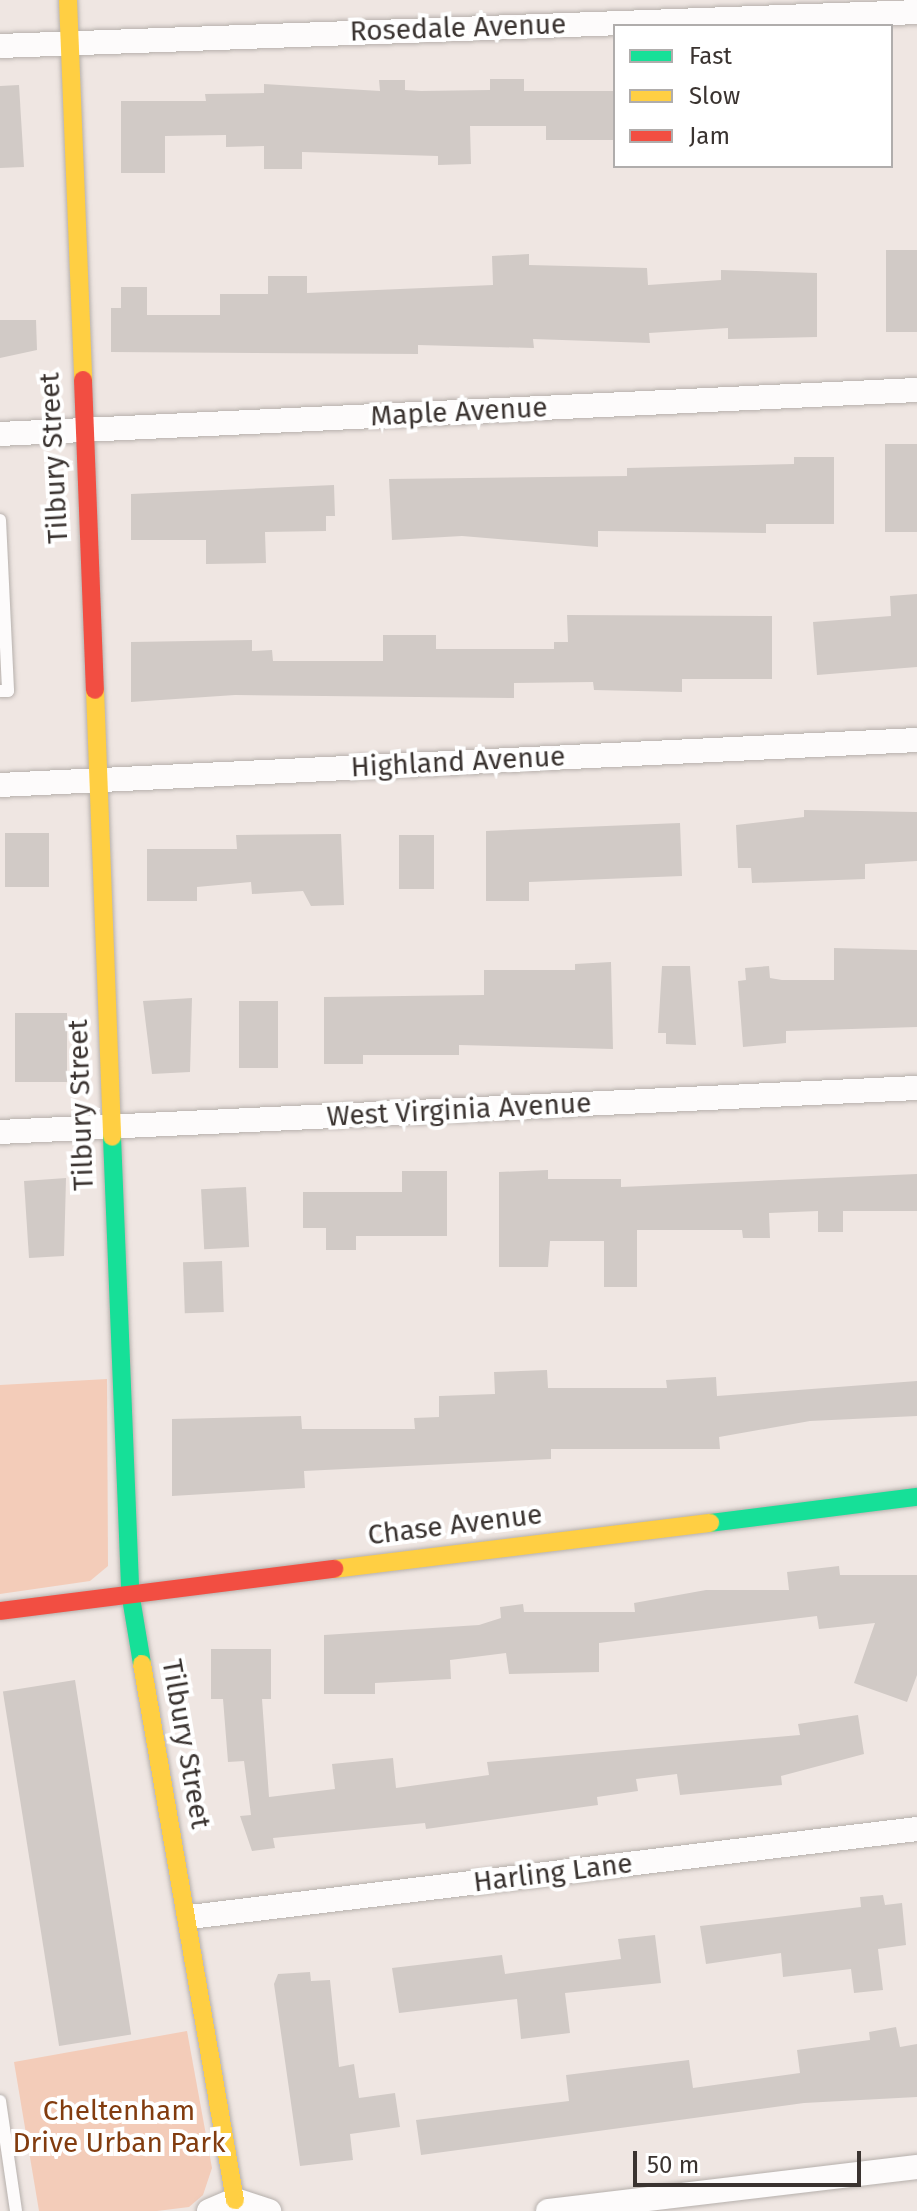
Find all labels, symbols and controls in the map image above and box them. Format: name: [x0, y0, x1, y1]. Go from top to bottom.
street label: Rosedale Avenue: [349, 7, 567, 49]
legend: [613, 24, 893, 168]
text: Fast: [689, 42, 732, 70]
text: Slow: [689, 82, 740, 110]
text: Jam: [689, 122, 730, 150]
street label: Tilbury Street: [33, 372, 75, 544]
street label: Maple Avenue: [370, 391, 548, 433]
street label: Highland Avenue: [350, 740, 566, 784]
street label: Tilbury Street: [61, 1019, 101, 1191]
street label: West Virginia Avenue: [326, 1086, 592, 1134]
street label: Chase Avenue: [366, 1498, 544, 1552]
street label: Tilbury Street: [155, 1657, 217, 1831]
street label: Harling Lane: [471, 1847, 635, 1899]
park label: Cheltenham Drive Urban Park: [13, 2094, 225, 2160]
scale bar: [637, 2135, 865, 2185]
text: 50 m: [647, 2151, 699, 2179]

